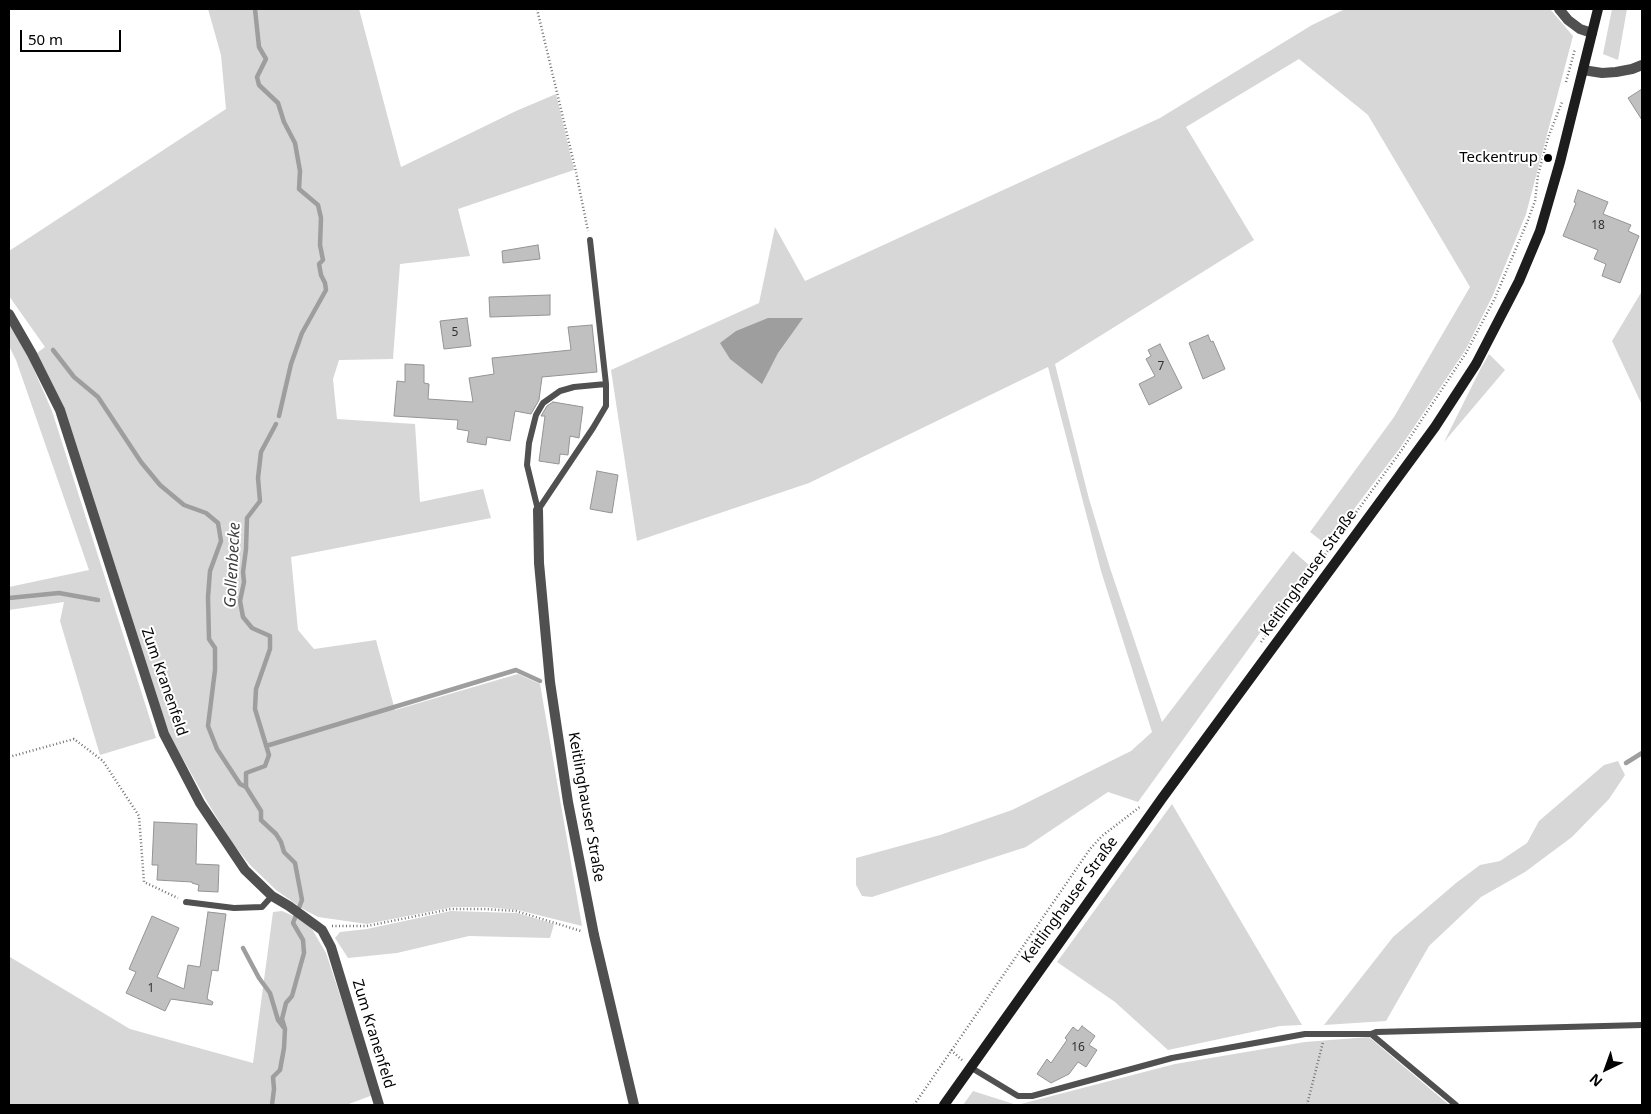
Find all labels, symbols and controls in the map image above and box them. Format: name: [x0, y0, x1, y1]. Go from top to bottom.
scale bar: [22, 20, 124, 52]
text: 50 m: [28, 29, 63, 49]
place label: Teckentrup: [1459, 149, 1538, 167]
marker: Teckentrup: [1542, 152, 1554, 164]
house number: 18: [1591, 219, 1605, 233]
house number: 5: [452, 326, 458, 340]
house number: 7: [1158, 360, 1164, 374]
street label: Keitlinghauser Straße: [1257, 506, 1361, 640]
water label: Gollenbecke: [221, 522, 245, 608]
street label: Zum Kranenfeld: [137, 626, 191, 738]
street label: Keitlinghauser Straße: [564, 731, 608, 883]
street label: Keitlinghauser Straße: [1018, 833, 1122, 967]
street label: Zum Kranenfeld: [348, 977, 398, 1091]
house number: 1: [148, 982, 154, 996]
house number: 16: [1071, 1041, 1085, 1055]
north arrow: [1581, 1044, 1631, 1094]
text: N: [1585, 1070, 1606, 1091]

